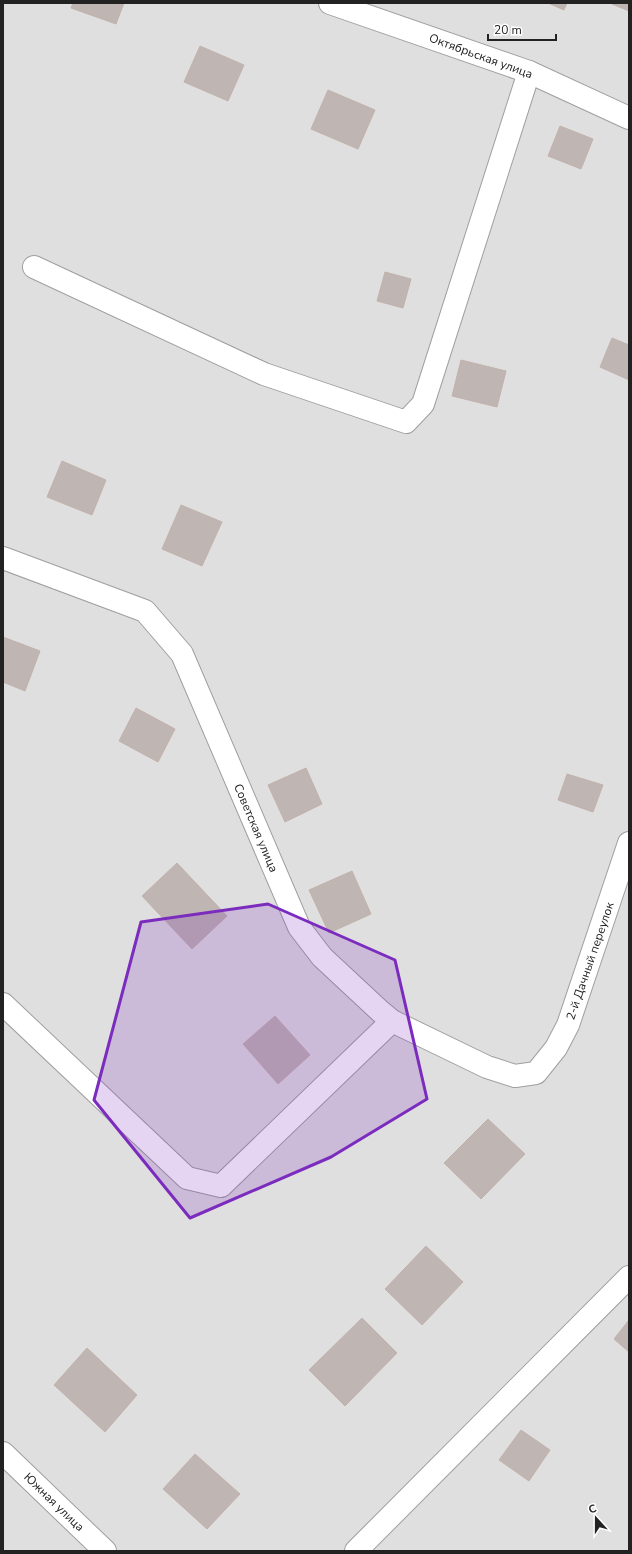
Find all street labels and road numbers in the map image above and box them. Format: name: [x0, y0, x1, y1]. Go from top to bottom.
street label: Октябрьская улица: [427, 30, 535, 82]
street label: Советская улица: [230, 781, 282, 875]
street label: 2-й Дачный переулок: [562, 899, 618, 1022]
street label: Южная улица: [20, 1469, 88, 1535]

